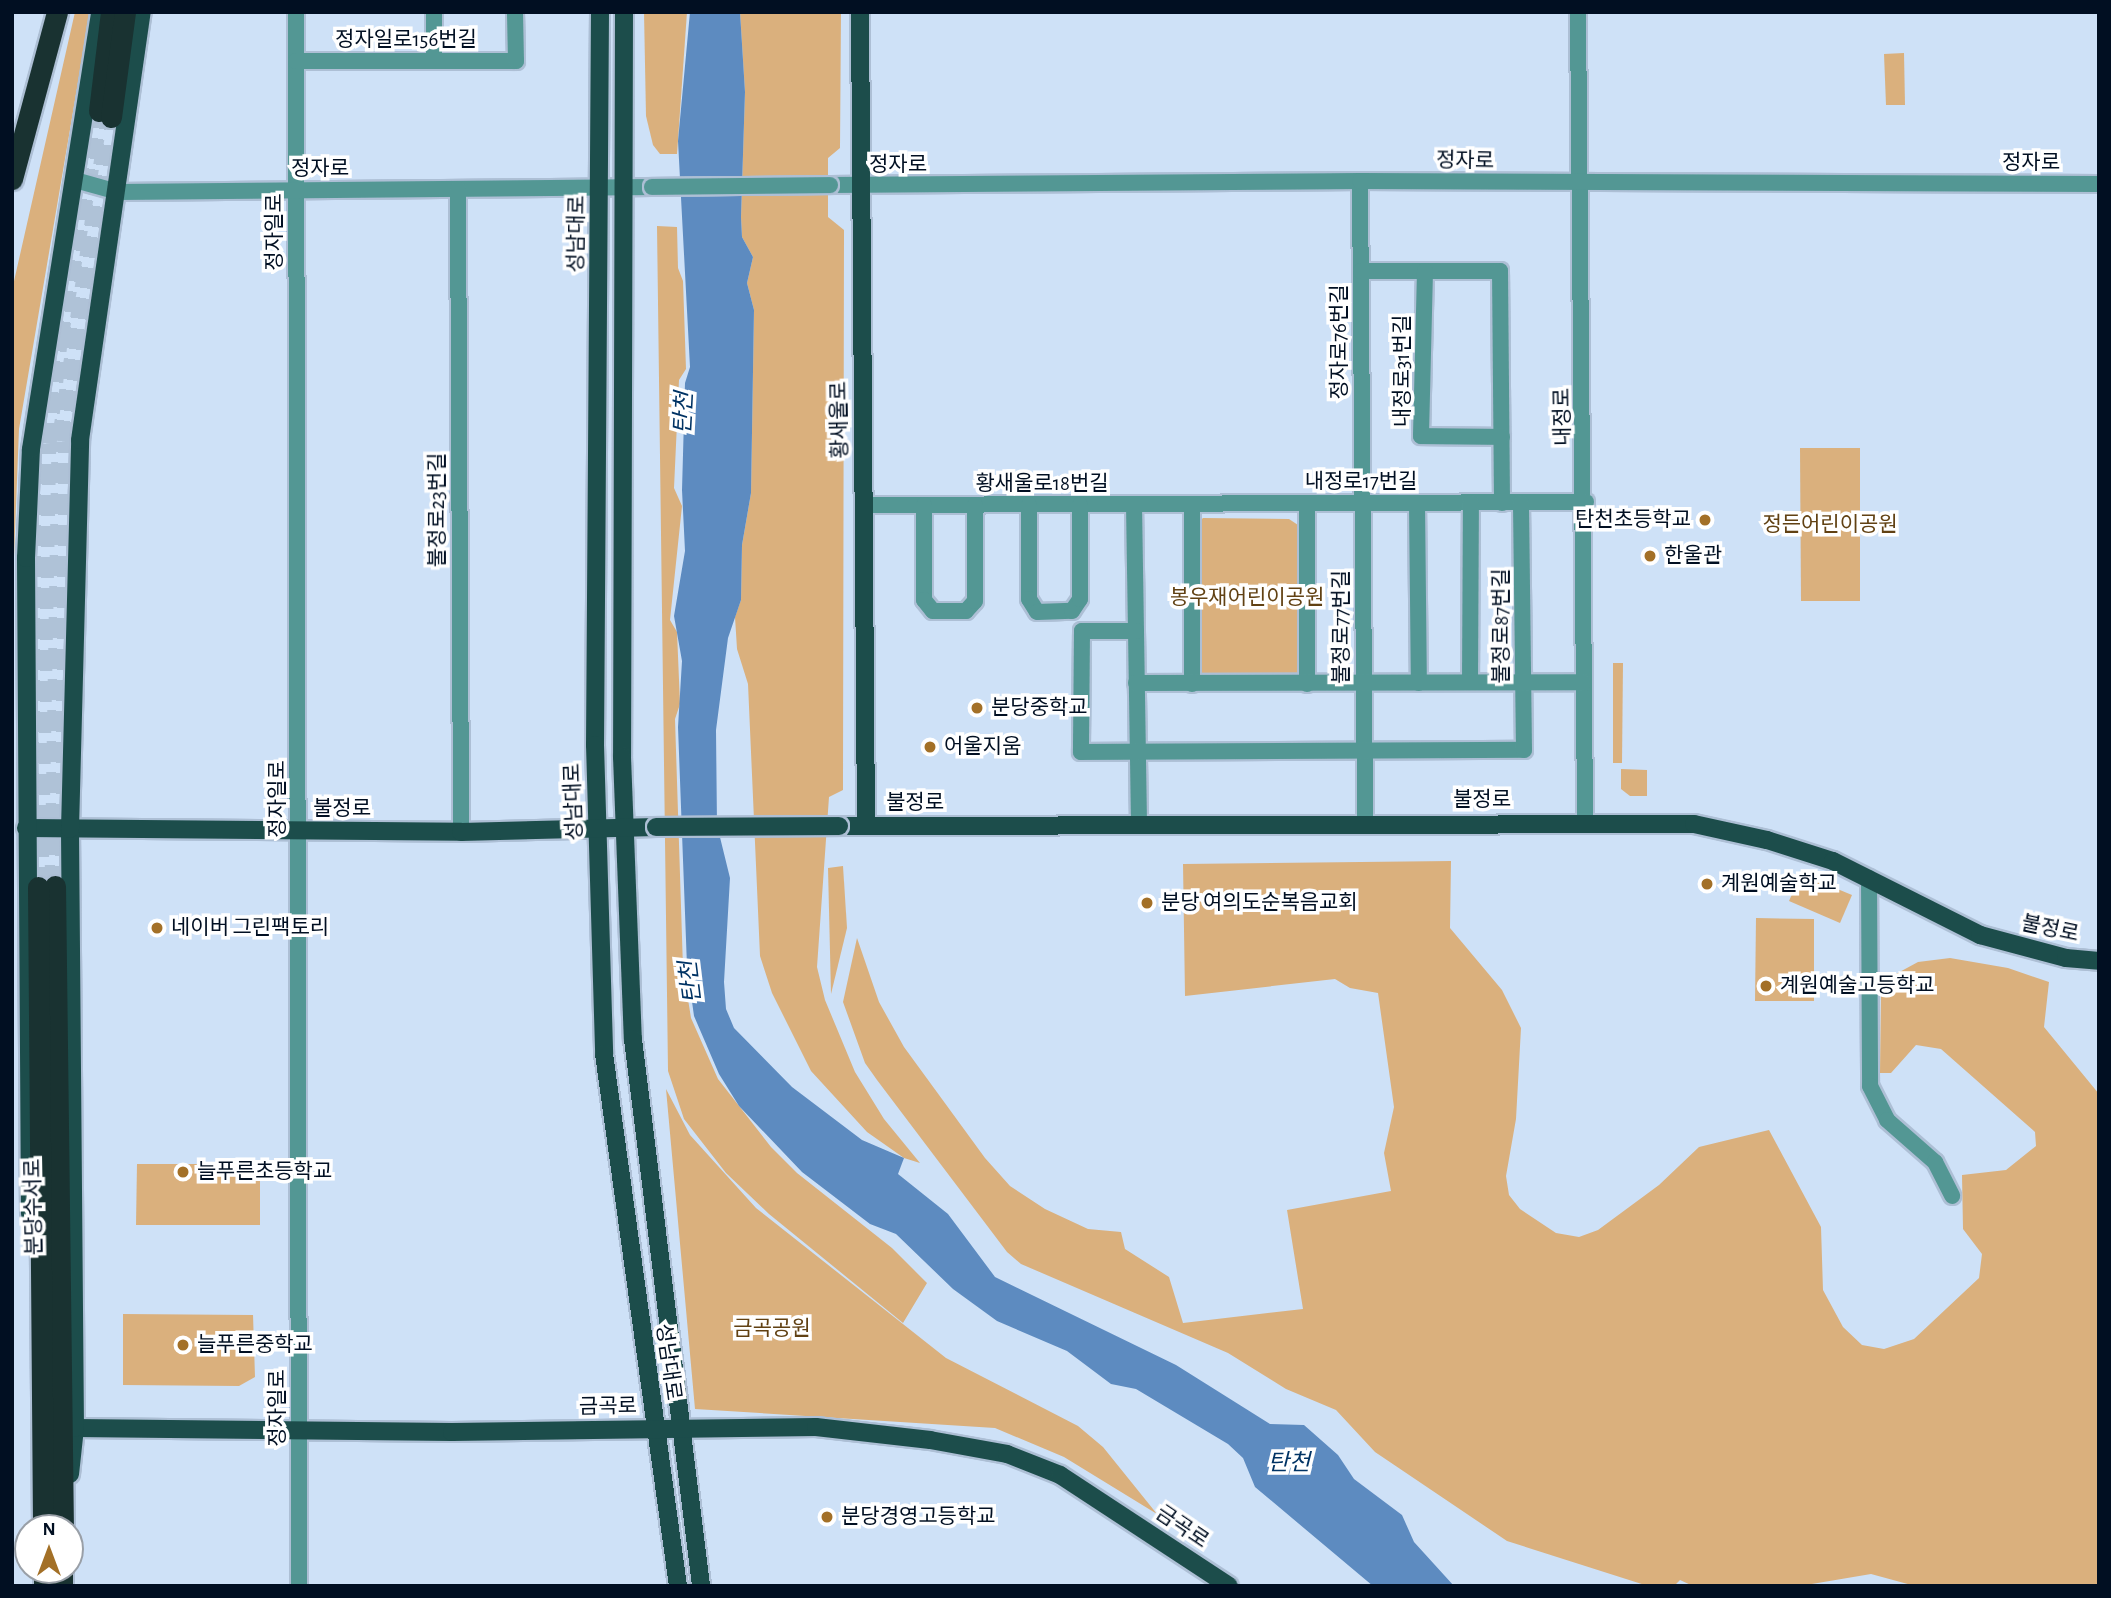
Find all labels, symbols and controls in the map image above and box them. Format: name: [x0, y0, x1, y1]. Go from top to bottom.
street label: 정자일로156번길: [335, 27, 477, 53]
street label: 정자로: [1436, 148, 1494, 174]
street label: 정자로: [2002, 150, 2060, 176]
street label: 정자로: [869, 152, 927, 178]
street label: 정자로: [291, 156, 349, 182]
street label: 정자일로: [262, 193, 288, 271]
street label: 성남대로: [564, 195, 590, 273]
street label: 정자로76번길: [1327, 284, 1353, 400]
street label: 내정로31번길: [1390, 315, 1416, 427]
street label: 황새울로: [827, 381, 853, 459]
street label: 내정로: [1550, 388, 1576, 446]
water label: 탄천: [670, 391, 700, 435]
street label: 불정로23번길: [425, 453, 451, 567]
street label: 내정로17번길: [1305, 469, 1417, 495]
street label: 황새울로18번길: [975, 471, 1109, 497]
place label: 탄천초등학교: [1575, 507, 1691, 533]
marker: 탄천초등학교: [1697, 512, 1713, 528]
park label: 정든어린이공원: [1762, 512, 1898, 538]
place label: 한울관: [1664, 543, 1722, 569]
marker: 한울관: [1642, 548, 1658, 564]
street label: 불정로87번길: [1489, 568, 1515, 684]
street label: 불정로77번길: [1329, 570, 1355, 684]
park label: 봉우재어린이공원: [1170, 585, 1324, 611]
place label: 분당중학교: [991, 695, 1088, 721]
marker: 분당중학교: [969, 700, 985, 716]
place label: 어울지움: [944, 734, 1021, 760]
marker: 어울지움: [922, 739, 938, 755]
street label: 정자일로: [265, 760, 291, 838]
street label: 성남대로: [560, 763, 588, 841]
street label: 불정로: [1453, 787, 1511, 813]
street label: 불정로: [886, 790, 944, 816]
street label: 불정로: [313, 796, 371, 822]
place label: 계원예술학교: [1721, 871, 1837, 897]
marker: 계원예술학교: [1699, 876, 1715, 892]
place label: 분당 여의도순복음교회: [1161, 890, 1358, 916]
marker: 분당 여의도순복음교회: [1139, 895, 1155, 911]
street label: 불정로: [2019, 911, 2081, 947]
place label: 네이버 그린팩토리: [171, 915, 329, 941]
marker: 네이버 그린팩토리: [149, 920, 165, 936]
water label: 탄천: [676, 959, 708, 1005]
place label: 계원예술고등학교: [1780, 973, 1935, 999]
marker: 계원예술고등학교: [1758, 978, 1774, 994]
street label: 분당수서로: [21, 1158, 47, 1256]
place label: 늘푸른초등학교: [197, 1159, 332, 1185]
marker: 늘푸른초등학교: [175, 1164, 191, 1180]
park label: 금곡공원: [733, 1316, 811, 1342]
street label: 성남대로: [650, 1322, 686, 1402]
place label: 늘푸른중학교: [197, 1332, 313, 1358]
marker: 늘푸른중학교: [175, 1337, 191, 1353]
street label: 정자일로: [265, 1369, 291, 1447]
street label: 금곡로: [579, 1394, 637, 1420]
water label: 탄천: [1268, 1450, 1310, 1478]
street label: 금곡로: [1151, 1500, 1213, 1554]
place label: 분당경영고등학교: [841, 1504, 996, 1530]
marker: 분당경영고등학교: [819, 1509, 835, 1525]
north arrow: [14, 1514, 84, 1584]
text: N: [42, 1520, 56, 1539]

